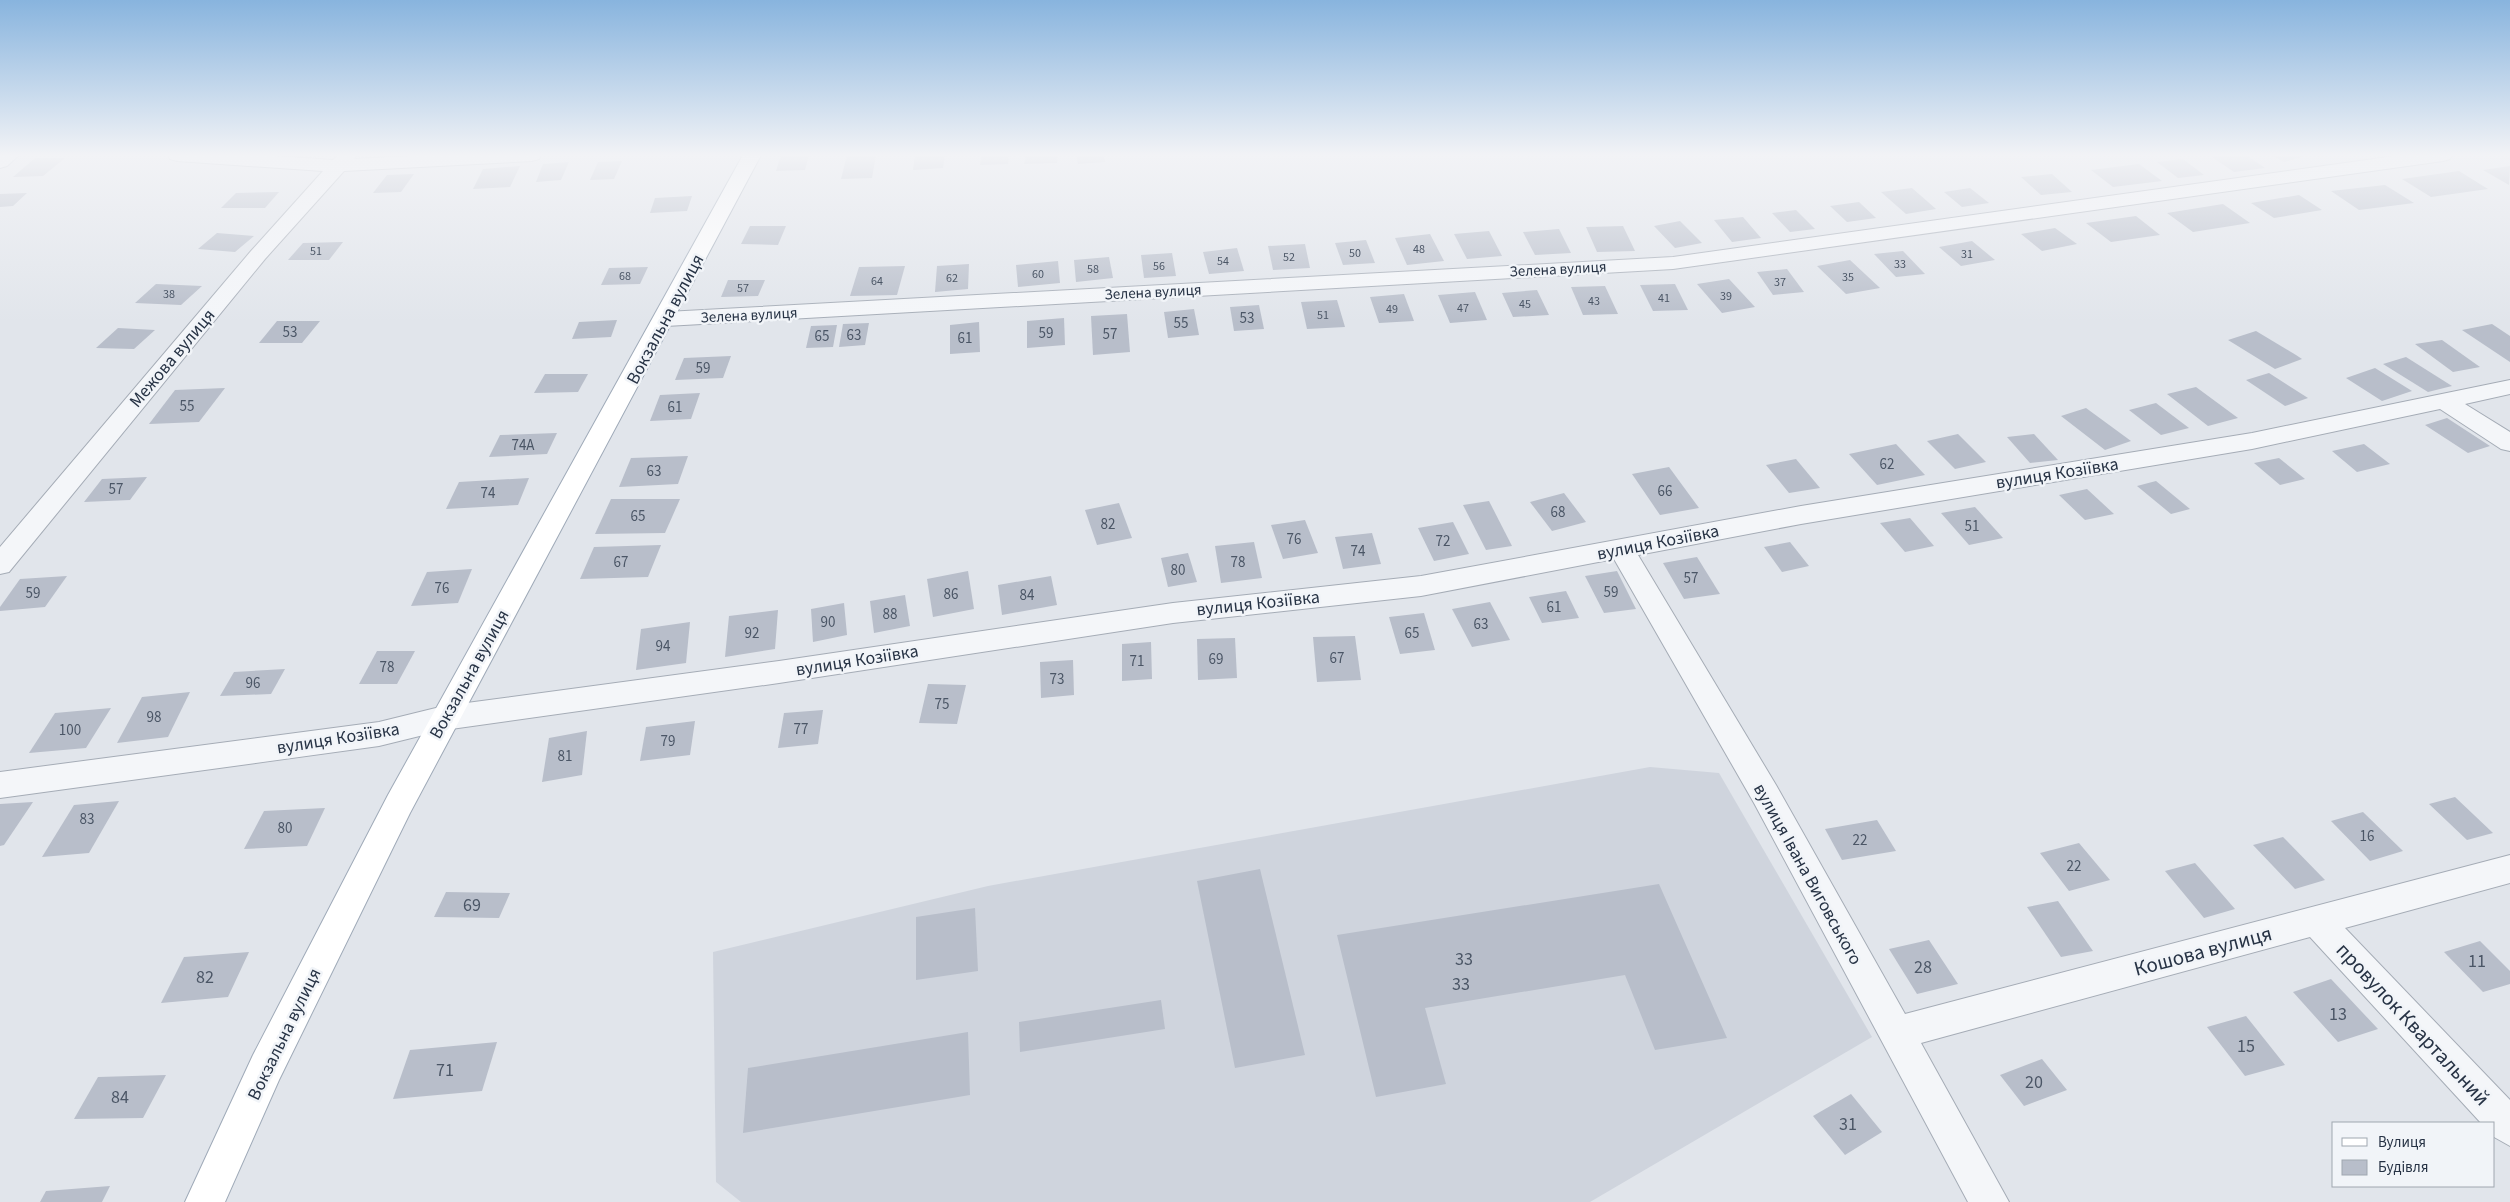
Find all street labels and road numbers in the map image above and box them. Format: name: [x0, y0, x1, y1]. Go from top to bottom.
street label: Вокзальна вулиця: [621, 250, 710, 389]
street label: Зелена вулиця: [1509, 256, 1607, 283]
street label: Зелена вулиця: [1104, 279, 1202, 306]
street label: Зелена вулиця: [700, 302, 798, 329]
street label: Межова вулиця: [124, 304, 221, 413]
street label: вулиця Козіївка: [1994, 451, 2120, 496]
street label: вулиця Козіївка: [1595, 518, 1721, 567]
street label: вулиця Козіївка: [1195, 585, 1321, 622]
street label: Вокзальна вулиця: [424, 605, 515, 743]
street label: вулиця Козіївка: [794, 638, 920, 683]
street label: вулиця Козіївка: [275, 716, 401, 761]
street label: вулиця Івана Виговського: [1747, 779, 1868, 969]
street label: Кошова вулиця: [2131, 918, 2275, 984]
street label: провулок Квартальний: [2329, 936, 2497, 1112]
street label: Вокзальна вулиця: [242, 964, 327, 1104]

